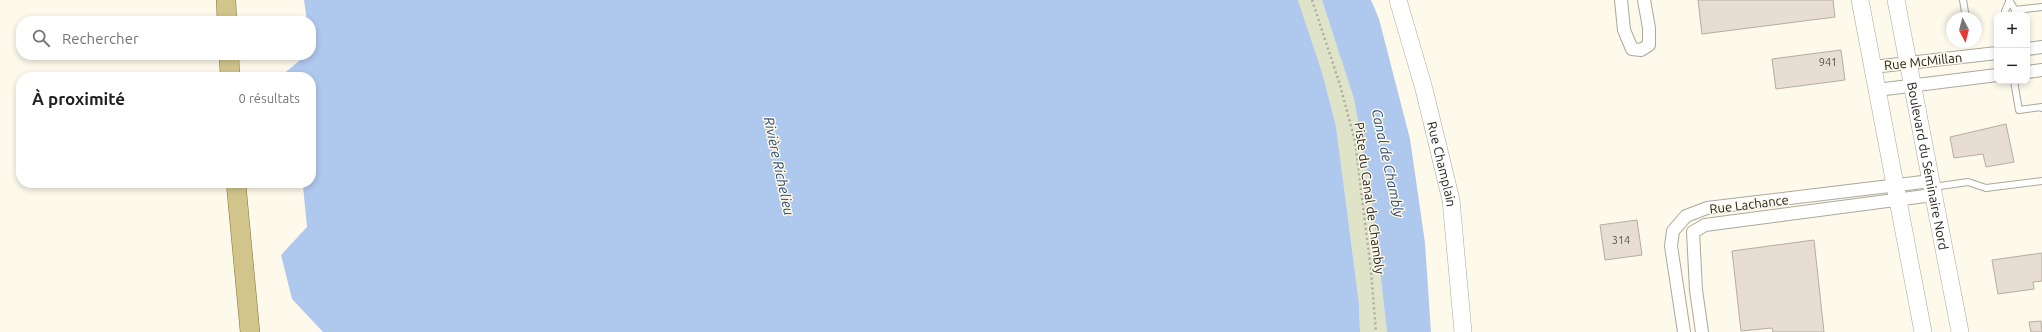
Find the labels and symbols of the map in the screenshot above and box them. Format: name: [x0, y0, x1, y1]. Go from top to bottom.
north arrow: [1946, 12, 1982, 48]
street label: Rue McMillan: [1883, 50, 1963, 72]
house number: 941: [1819, 56, 1837, 68]
street label: Boulevard du Séminaire Nord: [1905, 81, 1951, 251]
water label: Canal de Chambly: [1369, 107, 1407, 219]
water label: Rivière Richelieu: [761, 115, 797, 217]
street label: Rue Champlain: [1425, 120, 1459, 207]
street label: Piste du Canal de Chambly: [1352, 121, 1388, 275]
street label: Rue Lachance: [1709, 192, 1789, 216]
house number: 314: [1612, 234, 1630, 246]

